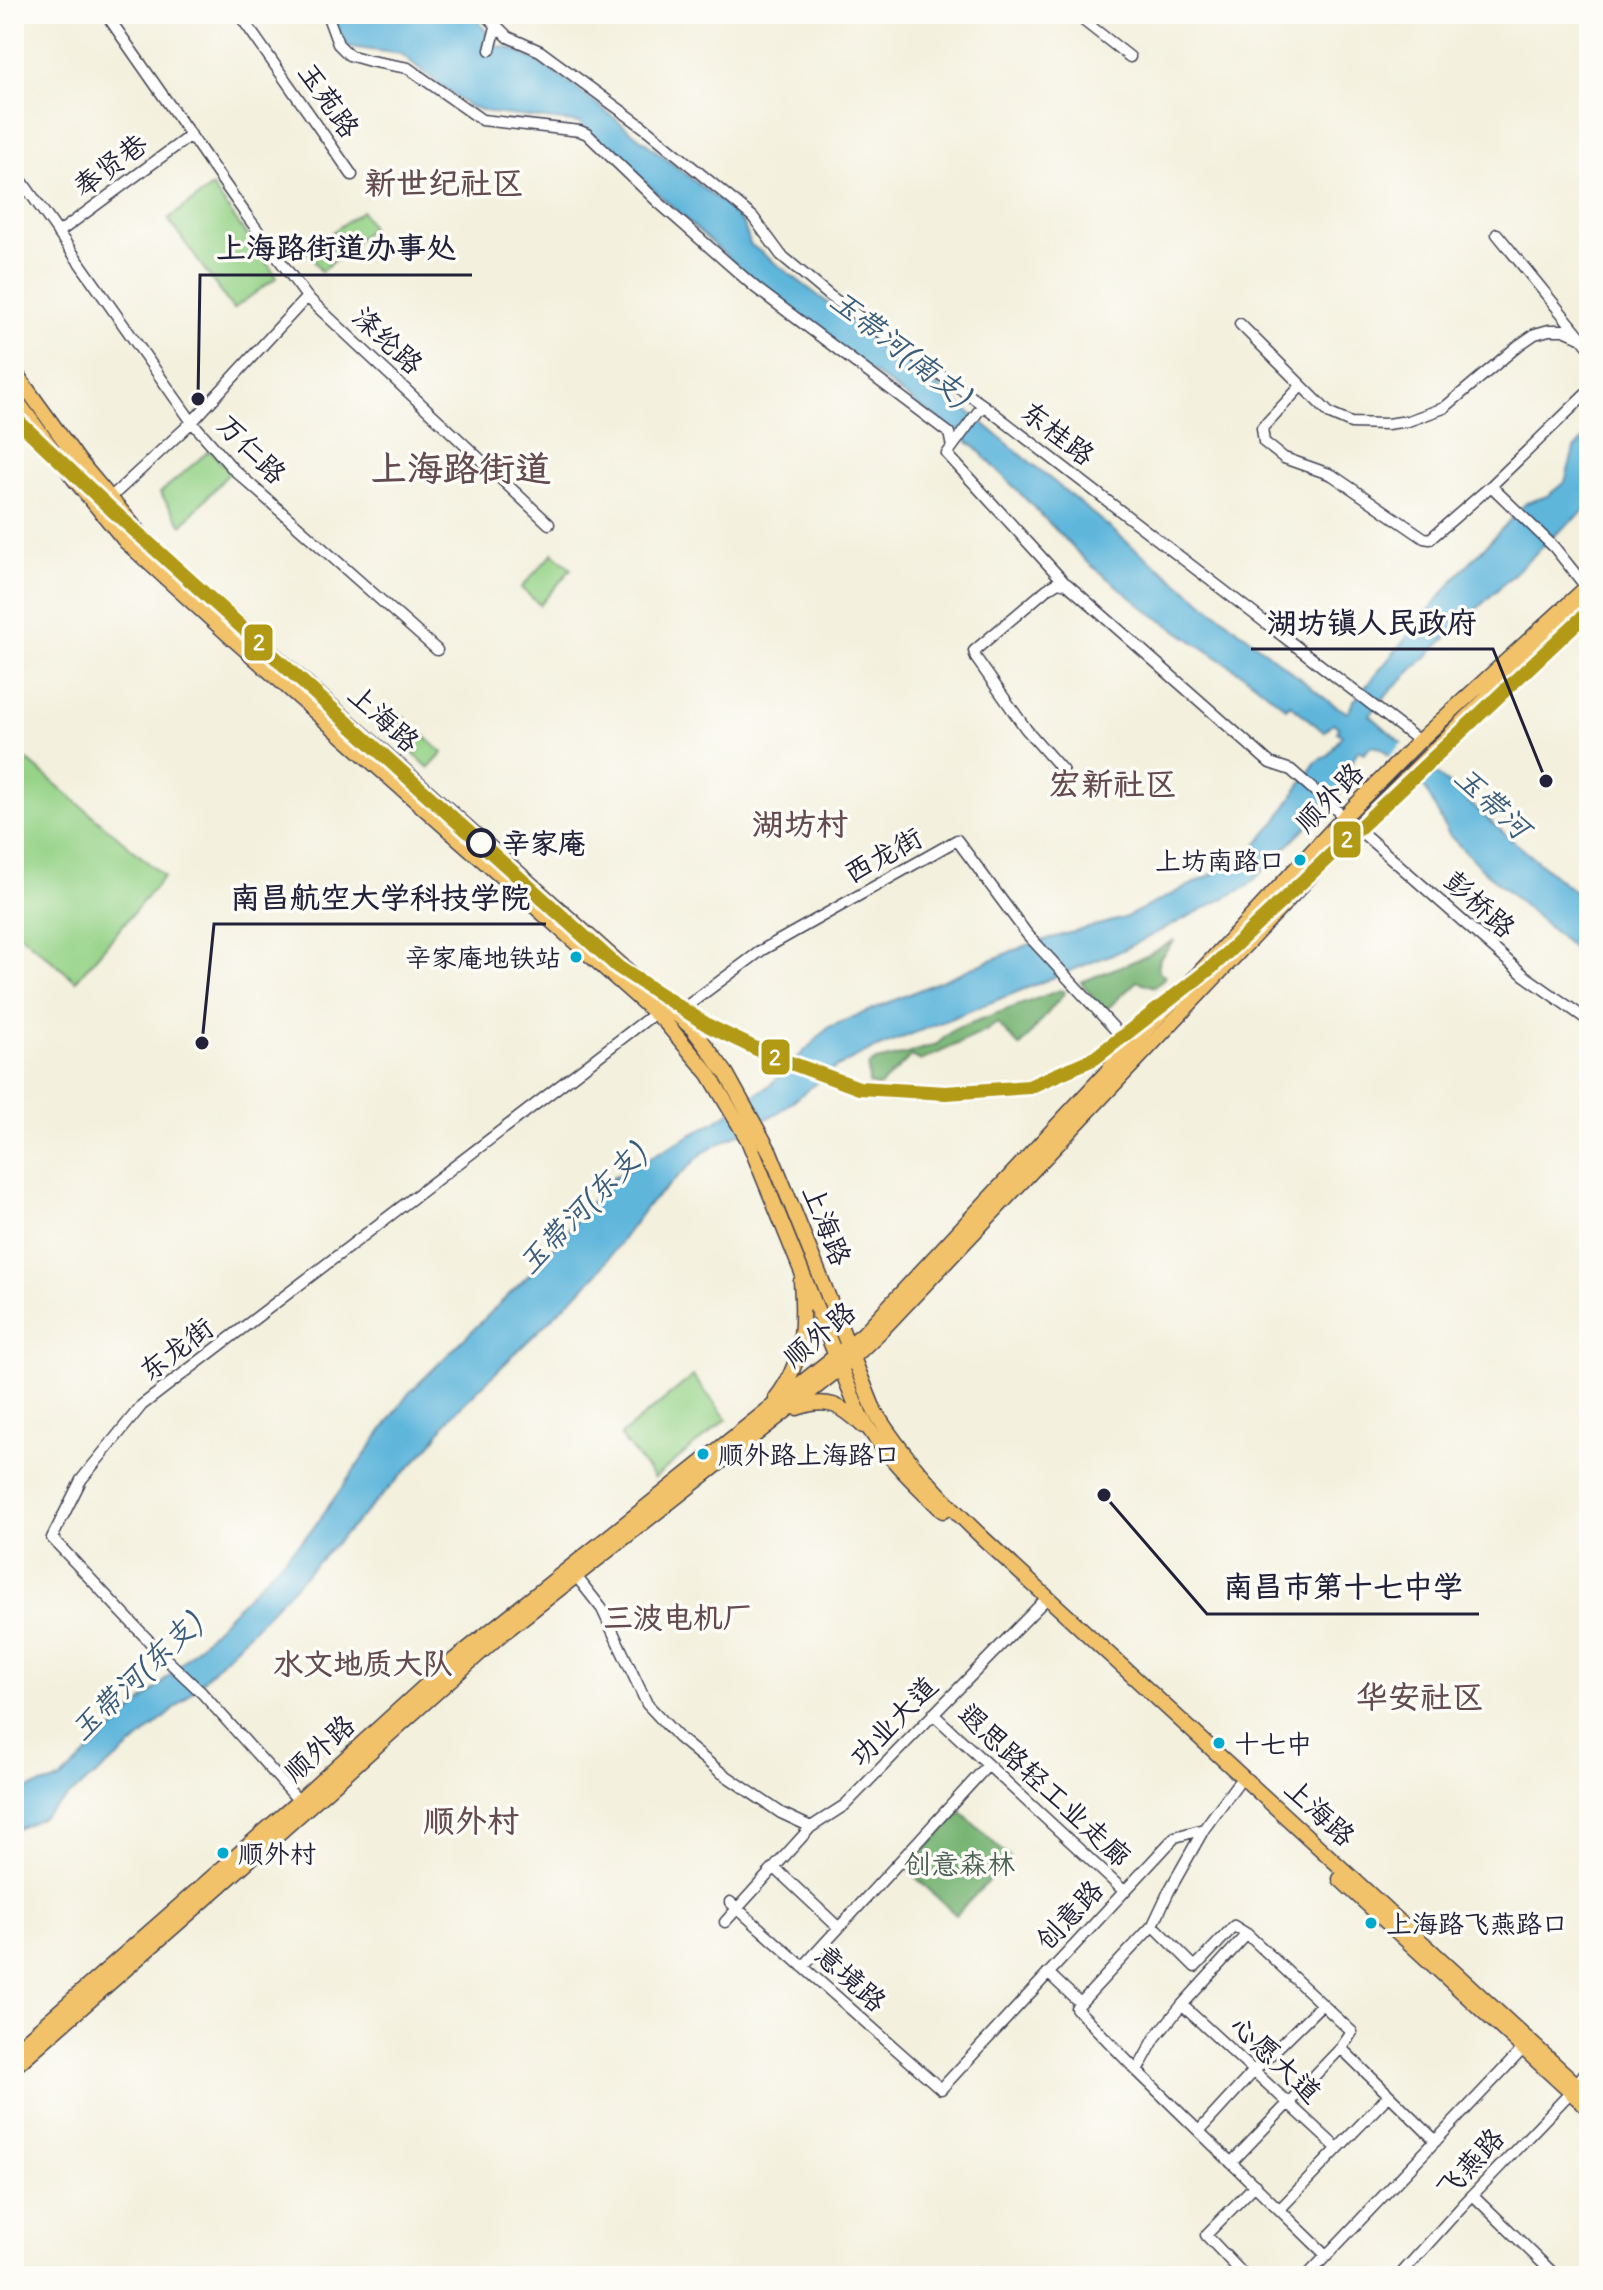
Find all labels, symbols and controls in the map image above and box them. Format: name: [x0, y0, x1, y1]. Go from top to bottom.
street label: 玉苑路: [290, 55, 368, 145]
street label: 奉贤巷: [66, 125, 155, 205]
district label: 新世纪社区: [364, 162, 524, 203]
callout: 上海路街道办事处: [200, 221, 472, 275]
text: 上海路街道办事处: [216, 228, 456, 266]
water label: 玉带河(南支): [823, 280, 980, 415]
street label: 涤纶路: [345, 298, 431, 382]
street label: 东桂路: [1014, 393, 1102, 473]
street label: 万仁路: [210, 407, 294, 491]
district label: 上海路街道: [371, 446, 551, 491]
callout: 湖坊镇人民政府: [1251, 595, 1493, 649]
text: 湖坊镇人民政府: [1267, 603, 1477, 641]
line badge: 2: [243, 623, 274, 662]
text: 2: [253, 628, 265, 656]
street label: 上海路: [341, 677, 427, 759]
street label: 顺外路: [1287, 754, 1371, 840]
water label: 玉带河: [1447, 757, 1543, 850]
district label: 宏新社区: [1049, 763, 1177, 804]
district label: 湖坊村: [752, 803, 848, 844]
street label: 西龙街: [838, 819, 928, 891]
line badge: 2: [1332, 820, 1362, 859]
place label: 辛家庵: [502, 825, 586, 861]
text: 2: [1341, 825, 1353, 853]
marker: 辛家庵: [467, 829, 495, 857]
place label: 上坊南路口: [1155, 844, 1285, 877]
marker: 上坊南路口: [1292, 852, 1308, 868]
street label: 彭桥路: [1437, 863, 1523, 945]
callout: 南昌航空大学科技学院: [214, 870, 546, 924]
text: 南昌航空大学科技学院: [230, 878, 530, 916]
place label: 辛家庵地铁站: [405, 941, 561, 974]
marker: 辛家庵地铁站: [568, 949, 584, 965]
line badge: 2: [760, 1038, 791, 1076]
text: 2: [769, 1043, 781, 1071]
water label: 玉带河(东支): [509, 1133, 654, 1282]
street label: 上海路: [795, 1179, 859, 1271]
street label: 顺外路: [775, 1293, 863, 1375]
street label: 东龙街: [132, 1309, 220, 1389]
place label: 顺外路上海路口: [718, 1438, 900, 1471]
marker: 顺外路上海路口: [695, 1446, 711, 1462]
callout: 南昌市第十七中学: [1207, 1560, 1479, 1614]
text: 南昌市第十七中学: [1223, 1567, 1463, 1605]
district label: 三波电机厂: [603, 1598, 753, 1636]
water label: 玉带河(东支): [61, 1603, 210, 1748]
district label: 水文地质大队: [273, 1644, 453, 1682]
street label: 功业大道: [841, 1668, 945, 1774]
district label: 华安社区: [1356, 1676, 1484, 1717]
street label: 遐思路轻工业走廊: [951, 1695, 1139, 1875]
street label: 顺外路: [276, 1707, 362, 1789]
place label: 十七中: [1234, 1727, 1312, 1760]
marker: 十七中: [1211, 1735, 1227, 1751]
street label: 上海路: [1277, 1770, 1363, 1854]
district label: 顺外村: [423, 1800, 519, 1841]
place label: 顺外村: [238, 1837, 316, 1870]
marker: 顺外村: [215, 1845, 231, 1861]
park label: 创意森林: [903, 1846, 1015, 1882]
street label: 创意路: [1027, 1872, 1111, 1958]
place label: 上海路飞燕路口: [1386, 1907, 1568, 1940]
marker: 上海路飞燕路口: [1363, 1915, 1379, 1931]
street label: 意境路: [808, 1937, 894, 2019]
street label: 心愿大道: [1223, 2008, 1329, 2110]
street label: 飞燕路: [1428, 2120, 1512, 2206]

